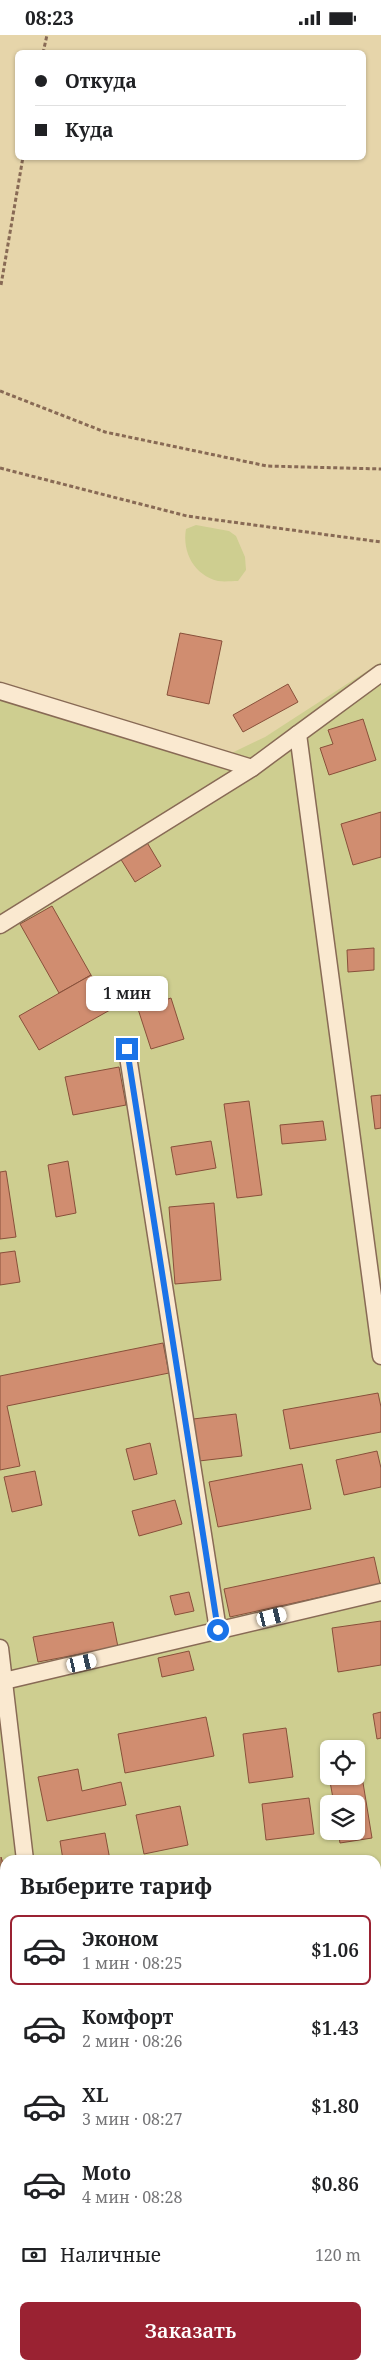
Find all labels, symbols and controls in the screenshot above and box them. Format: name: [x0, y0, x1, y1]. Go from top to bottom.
text: 08:23: [25, 5, 74, 31]
text: Откуда: [65, 68, 137, 94]
text: Куда: [65, 117, 114, 143]
callout: 1 мин: [86, 977, 168, 1011]
text: 1 мин: [103, 982, 151, 1004]
route end: [116, 1038, 138, 1060]
car: [255, 1606, 288, 1628]
route start: [207, 1619, 229, 1641]
car: [65, 1652, 98, 1674]
map controls: [320, 1740, 365, 1840]
button: locate: [320, 1740, 365, 1785]
button: layers: [320, 1795, 365, 1840]
text: Выберите тариф: [20, 1870, 212, 1900]
text: Эконом: [82, 1926, 158, 1952]
icon: car: [22, 1928, 67, 1973]
text: $1.06: [311, 1937, 359, 1963]
text: 1 мин · 08:25: [82, 1952, 183, 1974]
text: Комфорт: [82, 2004, 173, 2030]
icon: car: [22, 2006, 67, 2051]
text: $1.43: [311, 2015, 359, 2041]
text: 2 мин · 08:26: [82, 2030, 183, 2052]
text: XL: [82, 2082, 108, 2108]
icon: car: [22, 2084, 67, 2129]
text: $1.80: [311, 2093, 359, 2119]
text: 3 мин · 08:27: [82, 2108, 183, 2130]
text: Moto: [82, 2160, 131, 2186]
icon: car: [22, 2162, 67, 2207]
text: $0.86: [311, 2171, 359, 2197]
text: 4 мин · 08:28: [82, 2186, 183, 2208]
icon: cash: [20, 2241, 48, 2269]
text: Наличные: [60, 2242, 161, 2268]
text: 120 m: [315, 2244, 361, 2266]
button: Заказать: [20, 2302, 361, 2360]

